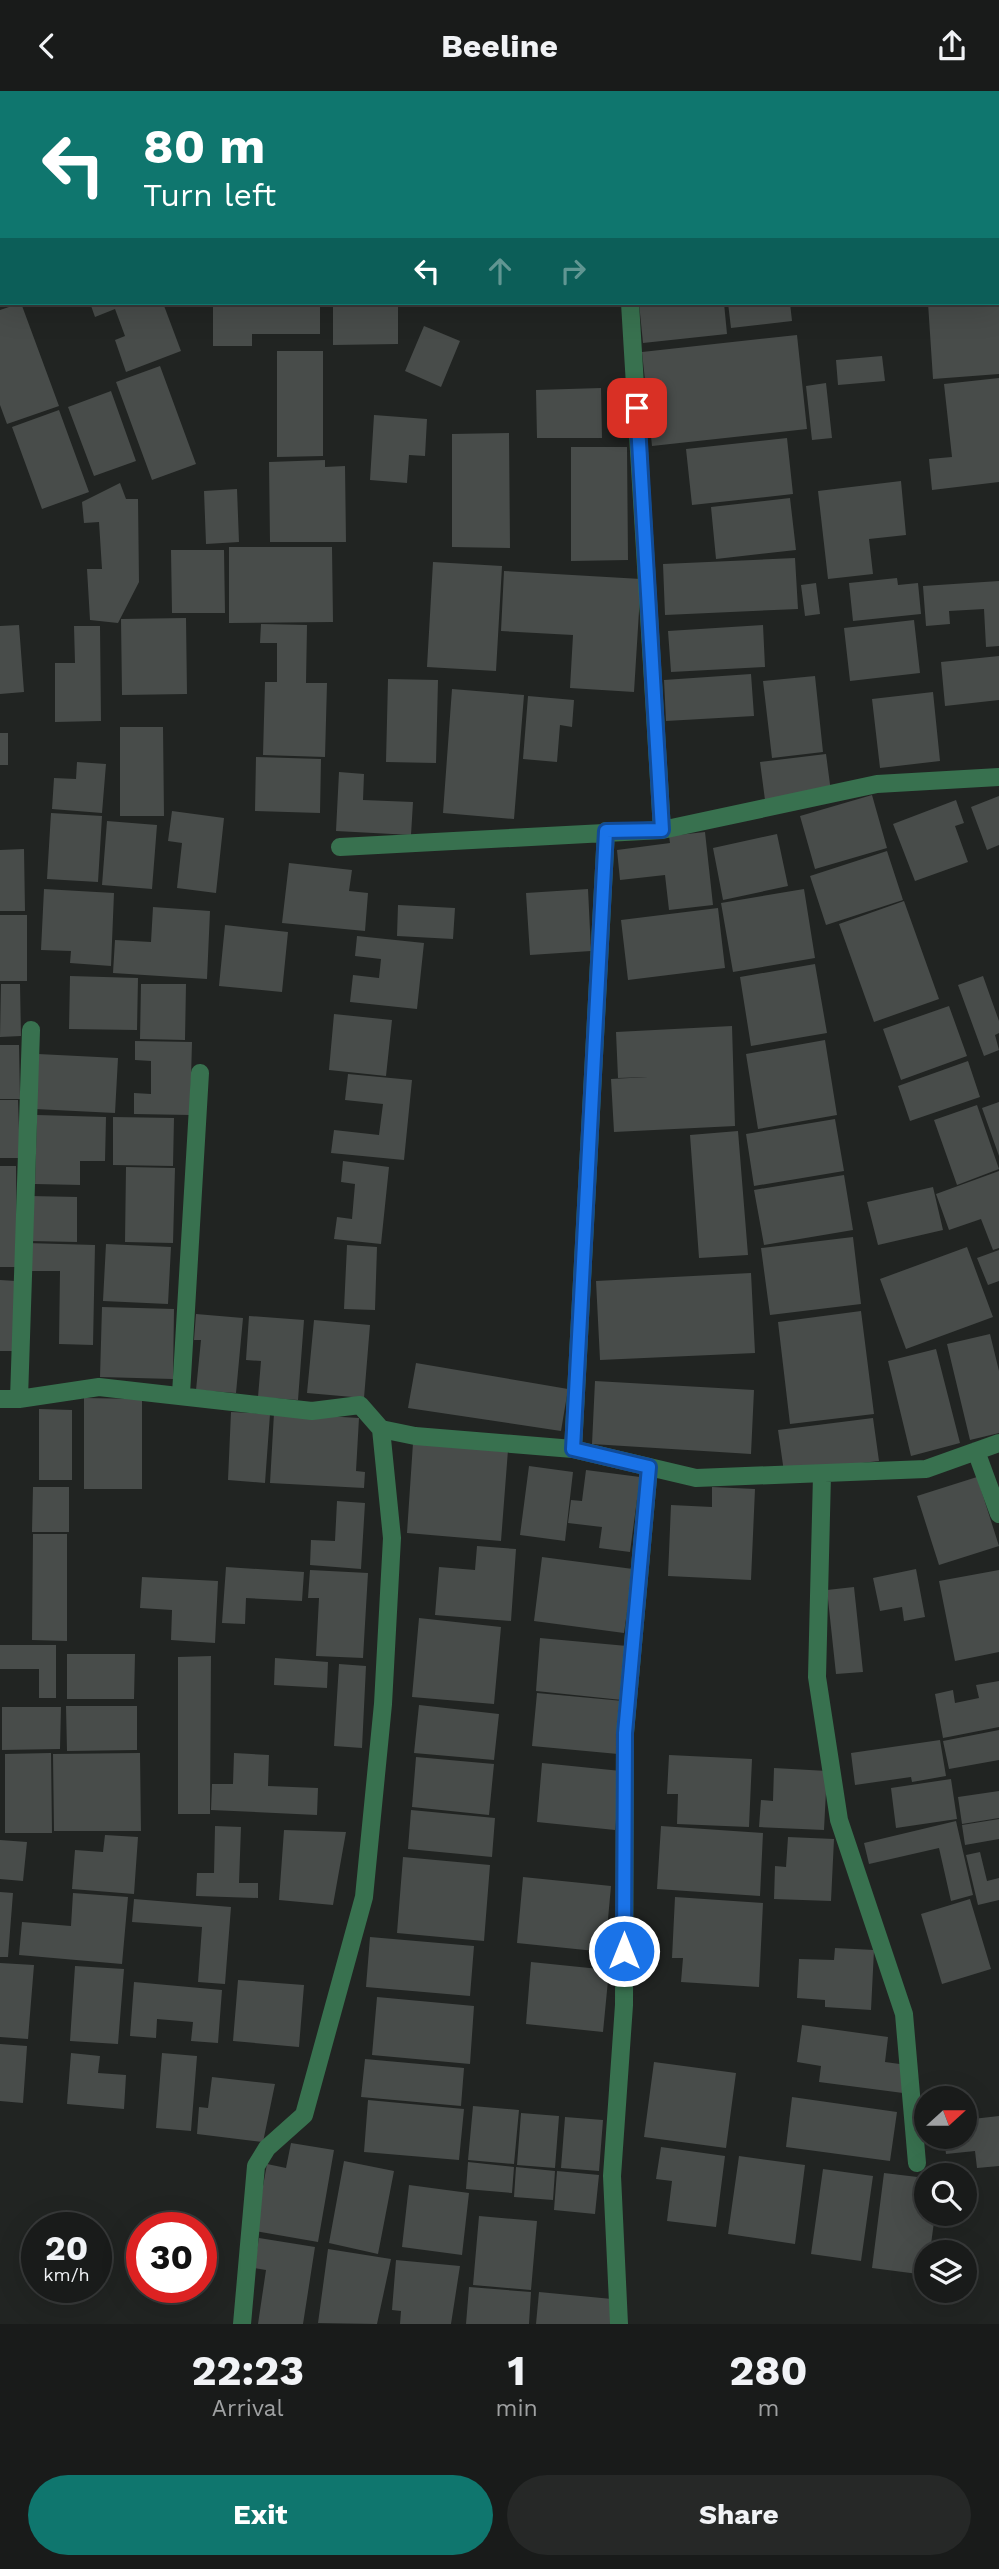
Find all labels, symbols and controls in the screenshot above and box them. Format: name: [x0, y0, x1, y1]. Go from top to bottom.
icon: back: [28, 27, 66, 65]
text: Beeline: [441, 27, 558, 65]
icon: share: [933, 27, 971, 65]
text: 80 m: [143, 117, 265, 175]
icon: left: [28, 119, 119, 210]
text: Turn left: [143, 176, 276, 214]
icon: left: [408, 252, 446, 290]
icon: ahead: [481, 252, 519, 290]
icon: right: [554, 252, 592, 290]
pin: [607, 378, 667, 438]
icon: arrive: [618, 389, 656, 427]
position arrow: [587, 1914, 661, 1988]
north arrow: [914, 2086, 976, 2149]
map controls: [914, 2086, 977, 2303]
button: search: [914, 2163, 977, 2226]
speed limit sign: 30: [126, 2212, 217, 2303]
text: 20: [45, 2227, 88, 2269]
button: layers: [914, 2240, 977, 2303]
text: km/h: [43, 2264, 90, 2285]
text: 22:23: [191, 2346, 304, 2395]
text: 1: [508, 2346, 526, 2395]
text: 280: [729, 2346, 808, 2395]
text: Arrival: [212, 2395, 284, 2422]
text: min: [495, 2395, 538, 2422]
text: m: [757, 2395, 779, 2422]
button: Exit: [28, 2475, 493, 2555]
button: Share: [507, 2475, 971, 2555]

